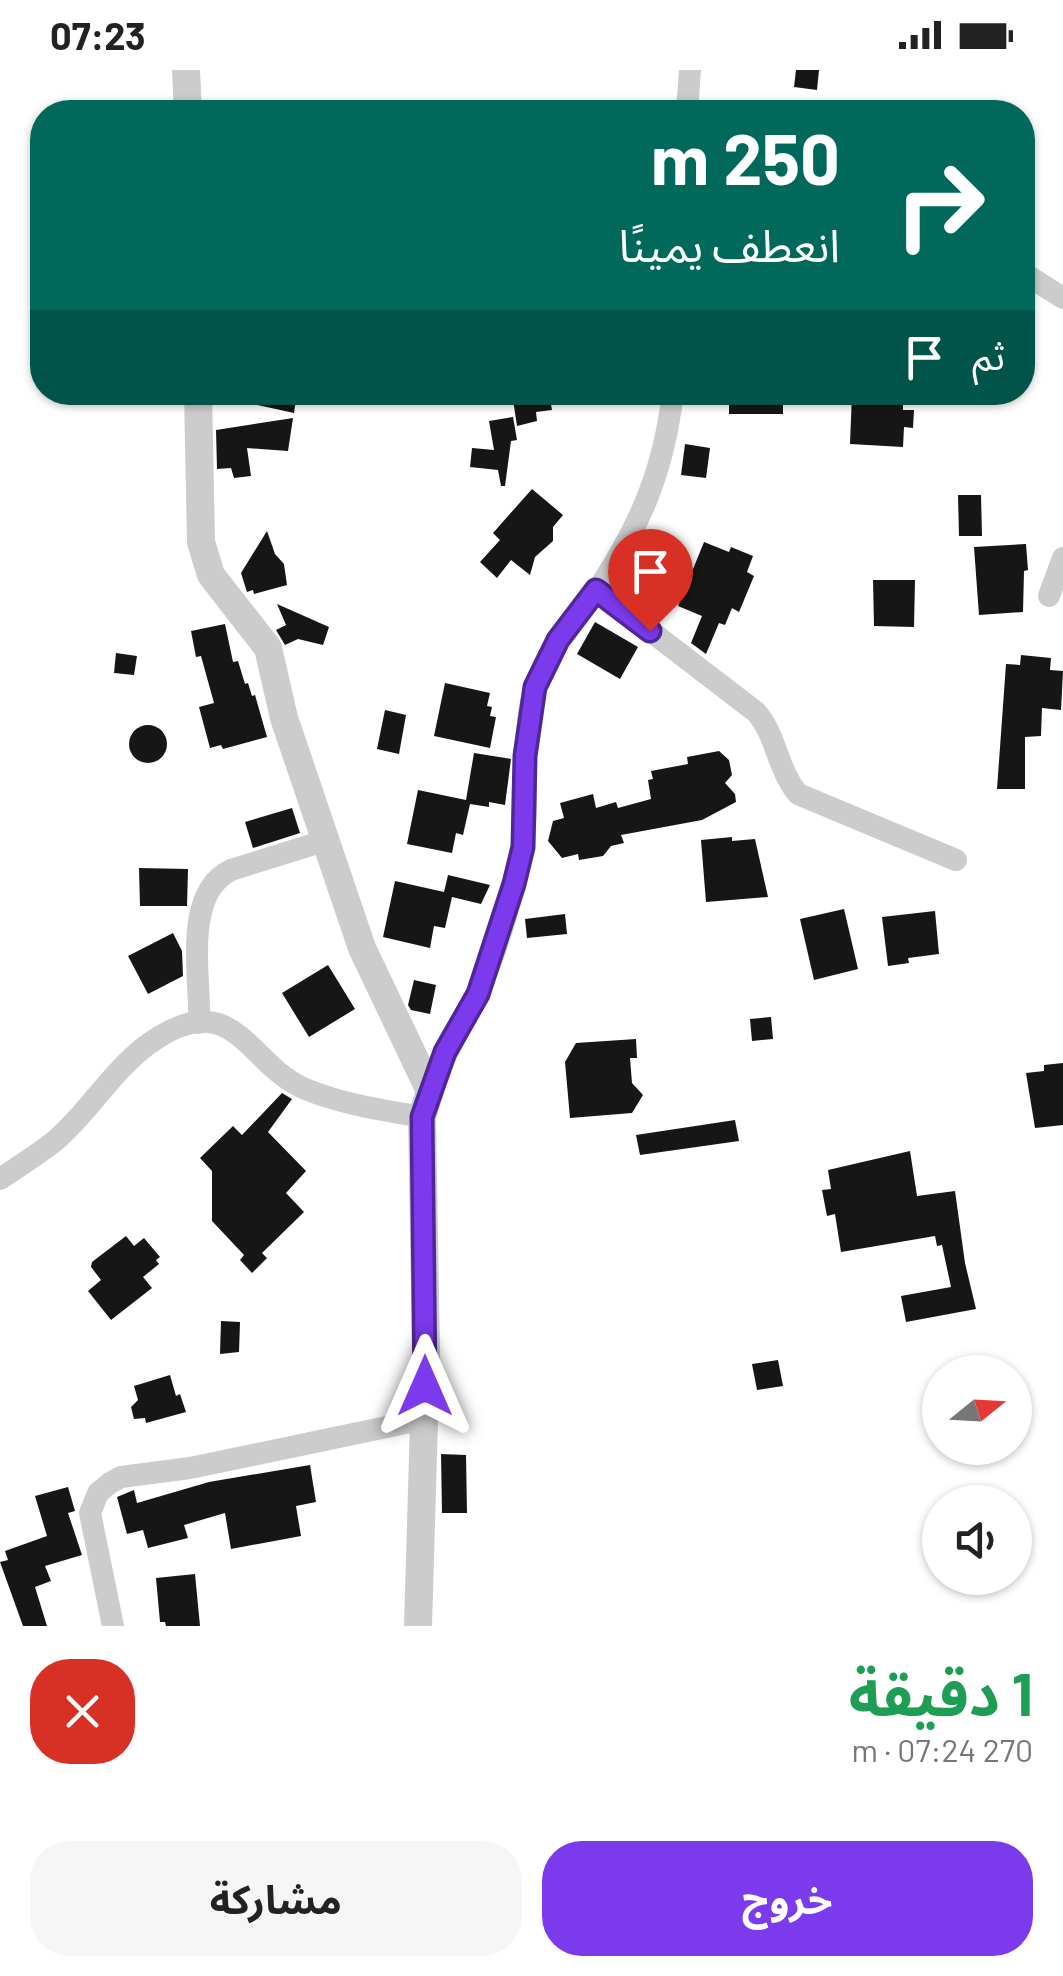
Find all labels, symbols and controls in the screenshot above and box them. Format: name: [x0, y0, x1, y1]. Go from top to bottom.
text: 07:23: [50, 12, 146, 58]
text: 250 m: [651, 115, 840, 199]
icon: right: [875, 140, 1005, 270]
text: انعطف يمينًا: [619, 217, 840, 271]
icon: arrive: [897, 330, 952, 385]
text: ثم: [972, 332, 1005, 378]
pin: [608, 529, 693, 632]
icon: arrive: [623, 544, 678, 599]
position arrow: [373, 1334, 477, 1438]
north arrow: [922, 1355, 1032, 1465]
map controls: [922, 1355, 1032, 1595]
button: sound: [922, 1485, 1032, 1595]
text: 1 دقيقة: [849, 1656, 1033, 1728]
button: close: [30, 1659, 135, 1764]
text: 270 m · 07:24: [851, 1730, 1033, 1768]
button: مشاركة: [30, 1841, 522, 1956]
button: خروج: [542, 1841, 1033, 1956]

